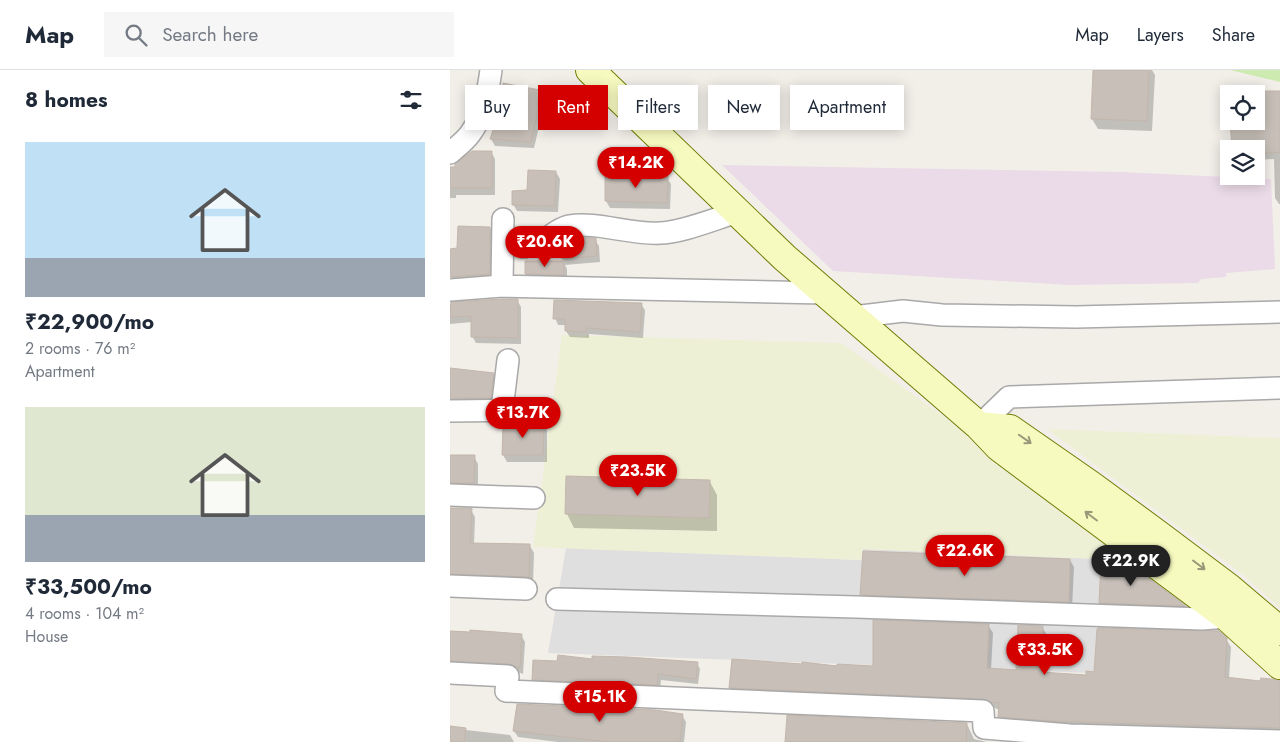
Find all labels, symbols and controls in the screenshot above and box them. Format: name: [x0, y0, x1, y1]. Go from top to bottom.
search box: [104, 12, 454, 57]
text: Map: [25, 17, 74, 52]
icon: search: [122, 21, 150, 49]
text: Search here: [162, 21, 258, 48]
text: Map: [1075, 22, 1109, 48]
text: Layers: [1137, 22, 1184, 48]
text: Share: [1212, 22, 1255, 48]
text: 8 homes: [25, 85, 108, 115]
chip: Buy: [465, 85, 528, 130]
chip: Rent: [538, 85, 608, 130]
chip: Filters: [618, 85, 698, 130]
chip: New: [708, 85, 780, 130]
chip: Apartment: [790, 85, 904, 130]
map controls: [1220, 85, 1265, 185]
button: locate: [1220, 85, 1265, 130]
icon: filters: [397, 86, 425, 114]
button: layers: [1220, 140, 1265, 185]
pin: ₹14.2K: [595, 146, 677, 189]
text: ₹14.2K: [608, 151, 664, 174]
icon: home: [180, 175, 270, 265]
pin: ₹20.6K: [504, 226, 586, 268]
text: ₹20.6K: [516, 230, 574, 253]
text: ₹22,900/mo: [25, 307, 154, 337]
text: 2 rooms · 76 m²: [25, 337, 135, 360]
text: Apartment: [25, 360, 95, 383]
pin: ₹13.7K: [482, 396, 564, 439]
text: ₹13.7K: [497, 401, 549, 424]
one-way arrow: [1017, 434, 1031, 444]
icon: home: [180, 440, 270, 530]
pin: ₹23.5K: [597, 454, 679, 497]
text: ₹23.5K: [610, 459, 666, 482]
one-way arrow: [1085, 510, 1098, 521]
pin: ₹22.6K: [924, 534, 1006, 577]
text: ₹22.6K: [936, 539, 994, 562]
pin: ₹22.9K: [1090, 544, 1172, 587]
text: ₹22.9K: [1102, 549, 1160, 572]
one-way arrow: [1192, 560, 1206, 570]
text: ₹33,500/mo: [25, 572, 152, 602]
text: 4 rooms · 104 m²: [25, 602, 144, 625]
text: House: [25, 625, 68, 648]
pin: ₹33.5K: [1004, 634, 1086, 676]
text: ₹33.5K: [1017, 638, 1073, 661]
pin: ₹15.1K: [559, 680, 641, 723]
text: ₹15.1K: [574, 685, 626, 708]

